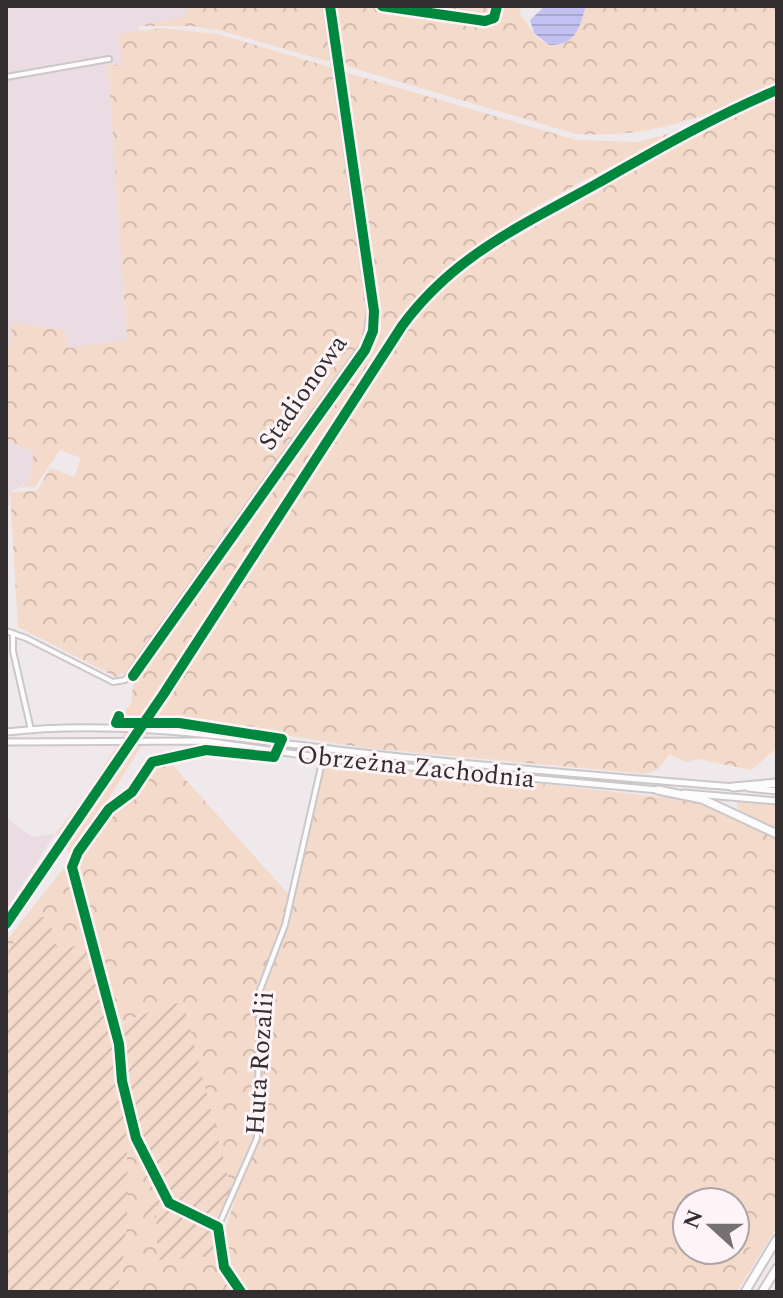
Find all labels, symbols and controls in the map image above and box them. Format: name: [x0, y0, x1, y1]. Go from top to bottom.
street label: Stadionowa: [248, 326, 358, 459]
street label: Obrzeżna Zachodnia: [295, 735, 537, 799]
street label: Huta Rozalii: [235, 990, 285, 1136]
north arrow: [671, 1186, 751, 1266]
text: N: [675, 1205, 712, 1234]

